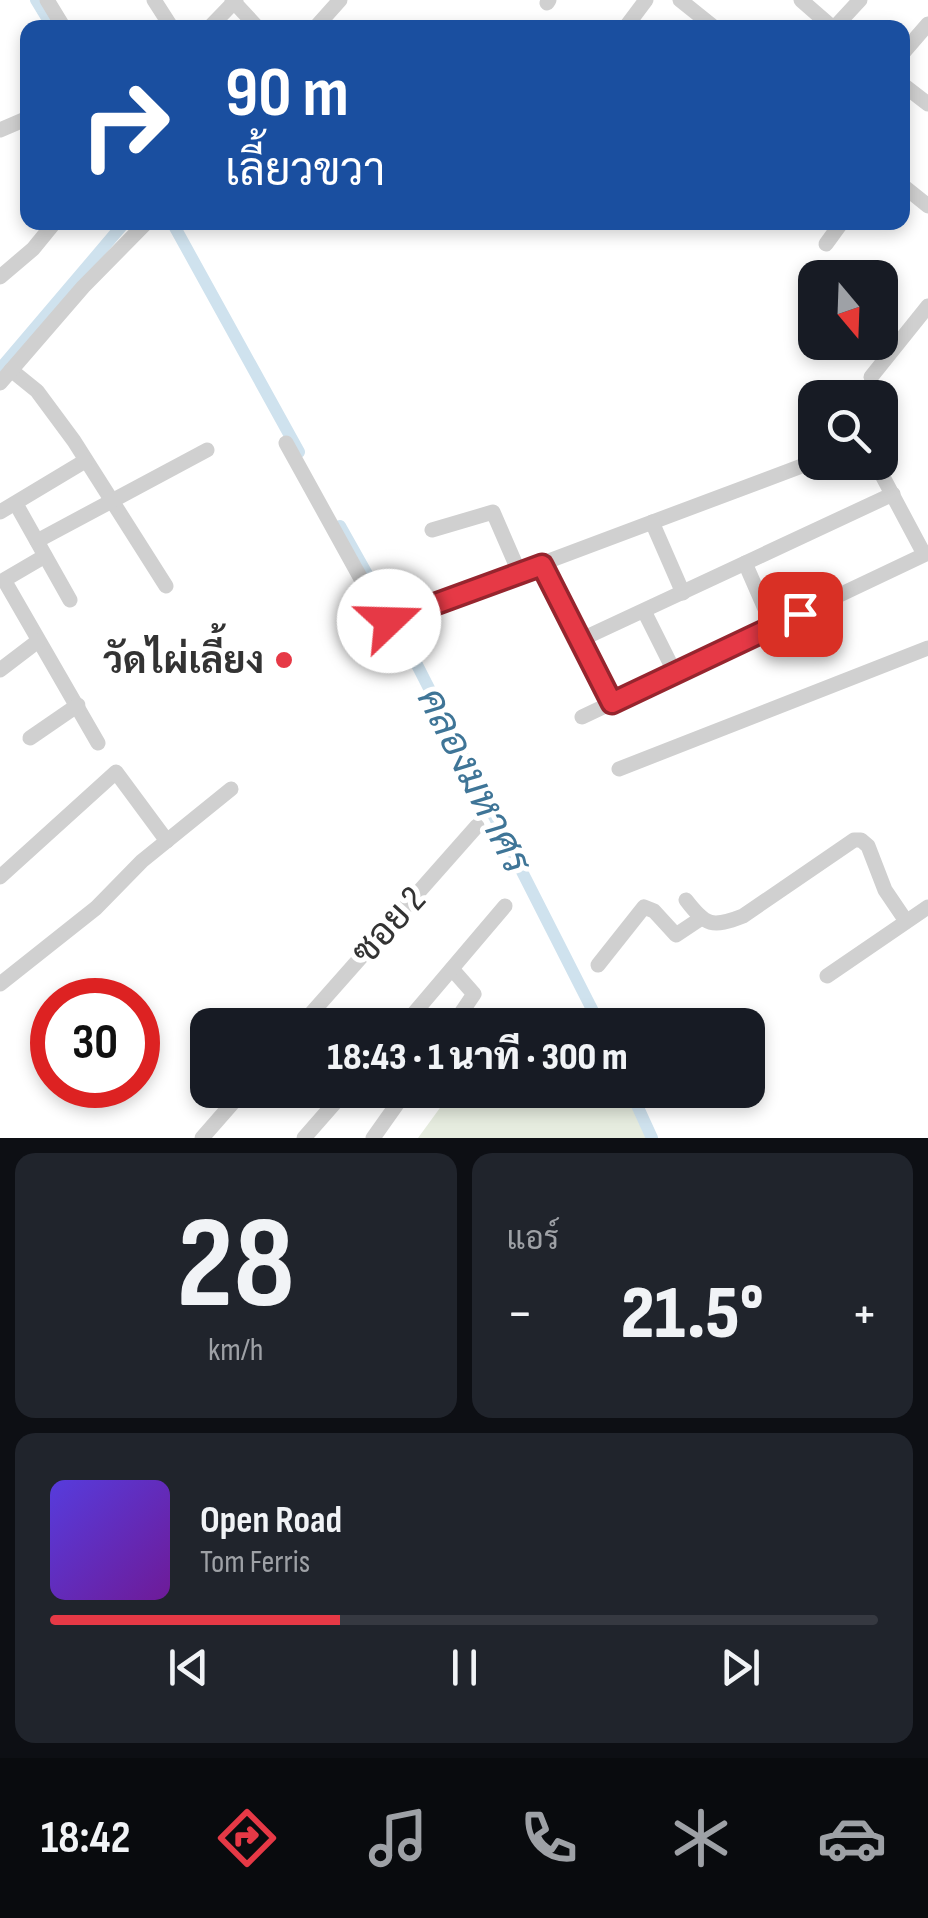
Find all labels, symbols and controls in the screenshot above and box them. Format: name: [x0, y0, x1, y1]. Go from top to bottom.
text: 90 m: [225, 52, 349, 136]
icon: right: [60, 60, 190, 190]
text: เลี้ยวขวา: [225, 144, 385, 199]
north arrow: [798, 260, 898, 360]
map controls: [798, 260, 898, 480]
button: search: [798, 380, 898, 480]
position arrow: [337, 569, 441, 673]
pin: [758, 572, 843, 657]
icon: arrive: [773, 587, 828, 642]
place label: วัดไผ่เลี้ยง: [103, 623, 264, 684]
marker: วัดไผ่เลี้ยง: [273, 649, 295, 671]
water label: คลองมหาศร: [406, 680, 541, 883]
street label: ซอย 2: [343, 878, 436, 974]
speed limit sign: 30: [30, 978, 160, 1108]
text: 18:43 · 1 นาที · 300 m: [327, 1035, 628, 1080]
text: 28: [177, 1188, 295, 1344]
text: แอร์: [507, 1220, 559, 1259]
text: 21.5°: [621, 1269, 764, 1360]
text: −: [507, 1281, 533, 1348]
text: +: [851, 1281, 878, 1348]
text: km/h: [208, 1331, 263, 1370]
text: Open Road: [200, 1498, 342, 1543]
text: Tom Ferris: [200, 1543, 310, 1582]
icon: previous: [161, 1640, 216, 1695]
icon: pause: [437, 1640, 492, 1695]
icon: next: [713, 1640, 768, 1695]
icon: directions: [212, 1803, 282, 1873]
icon: music: [363, 1803, 433, 1873]
icon: phone: [514, 1803, 584, 1873]
icon: climate: [666, 1803, 736, 1873]
icon: car: [817, 1803, 887, 1873]
text: 18:42: [41, 1811, 130, 1866]

